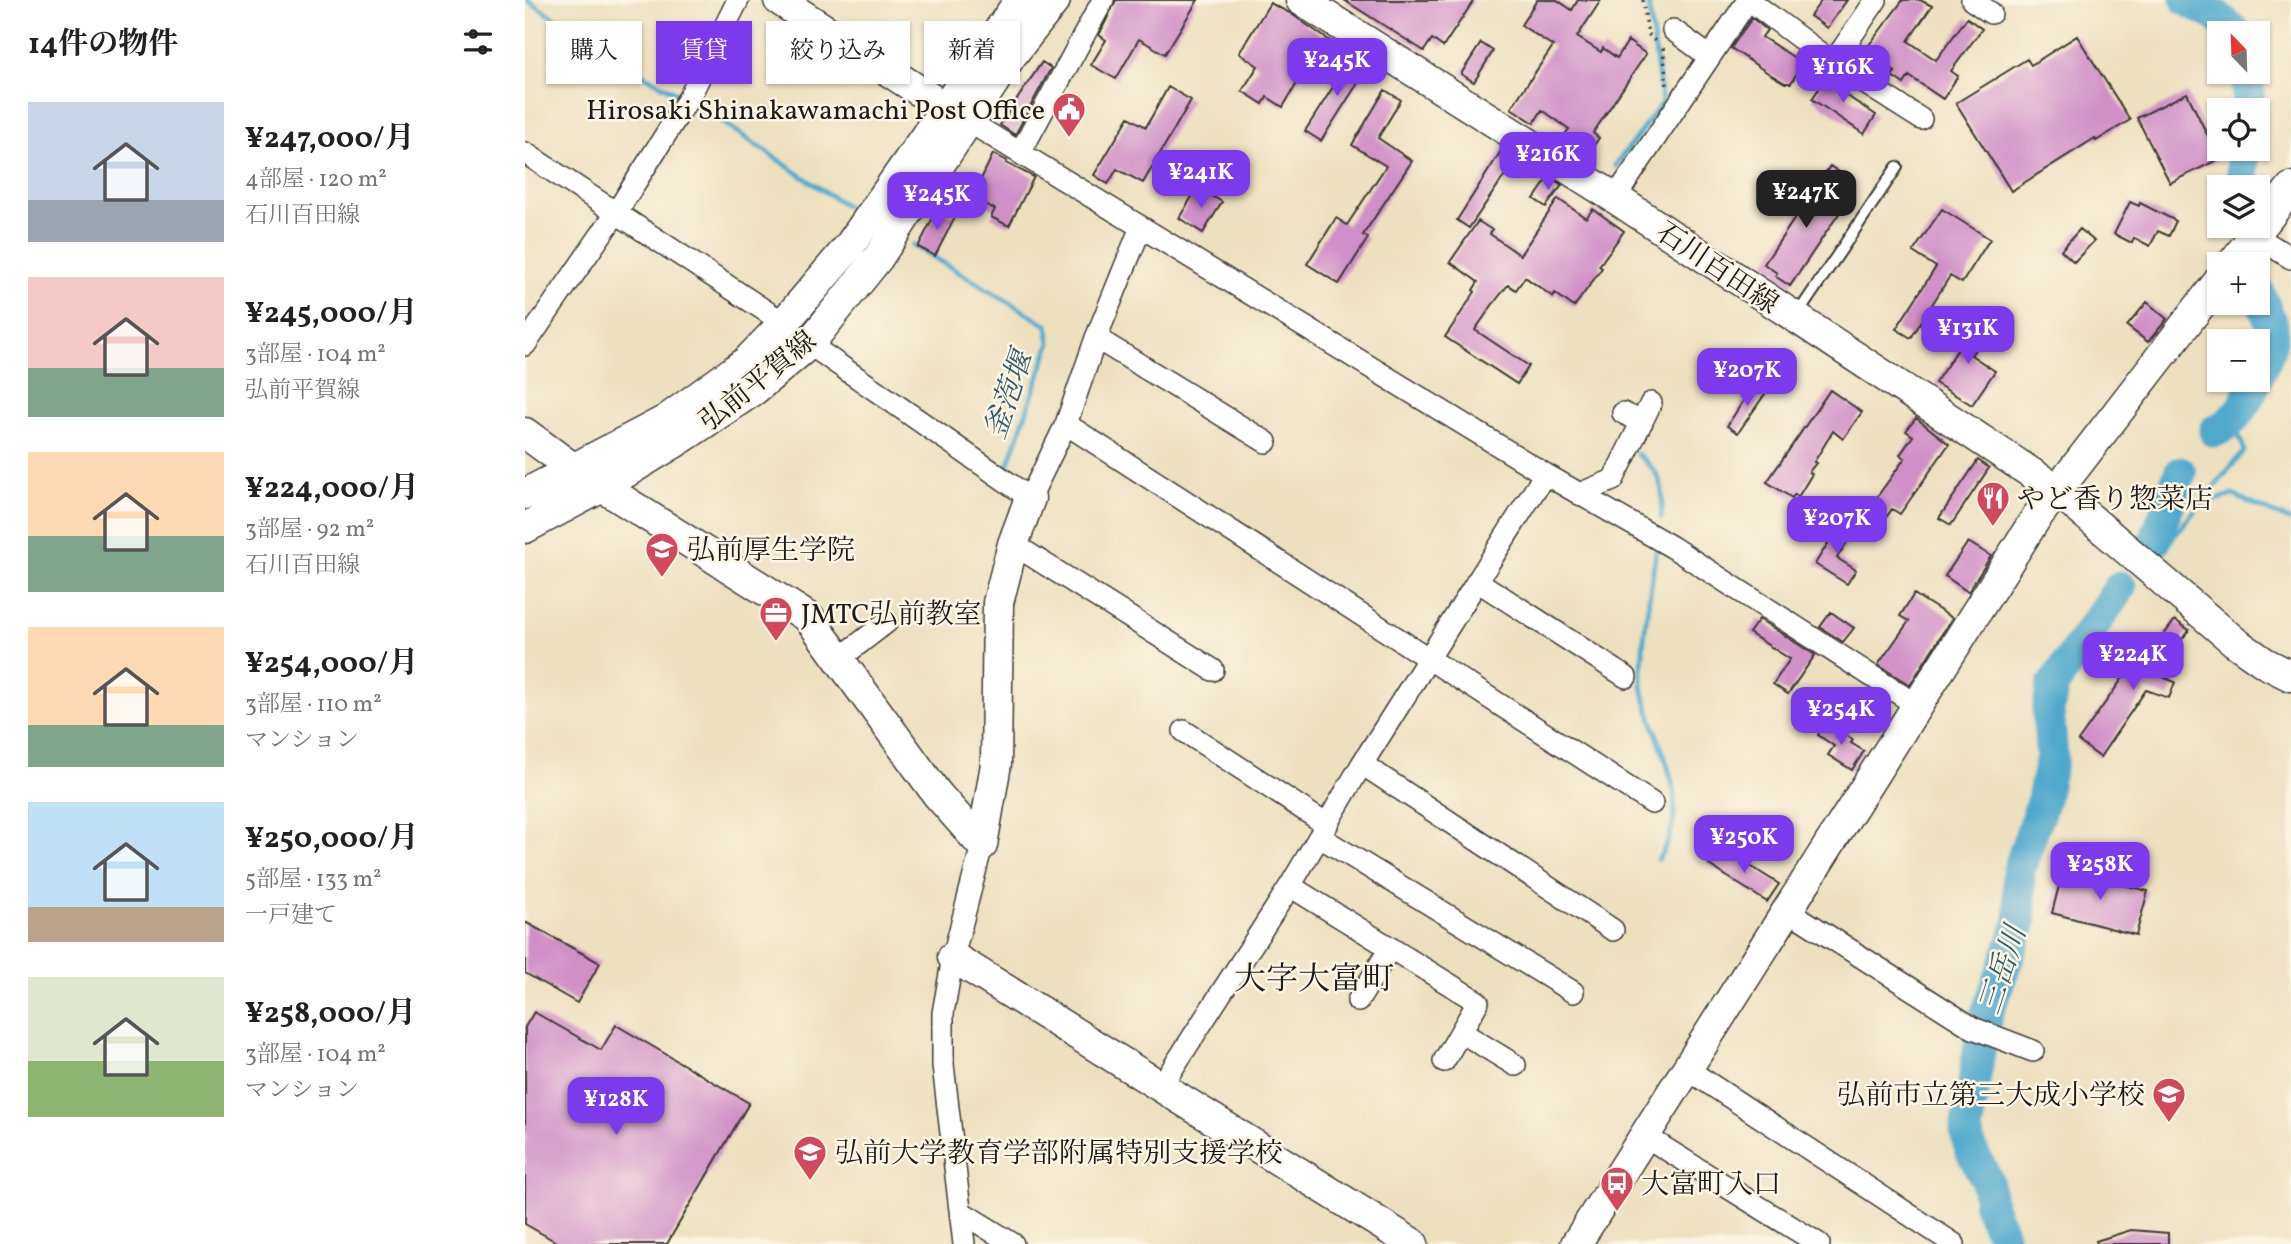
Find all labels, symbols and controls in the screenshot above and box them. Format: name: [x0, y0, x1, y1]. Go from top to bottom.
chip: 購入: [546, 21, 642, 84]
chip: 賃貸: [656, 21, 752, 84]
chip: 絞り込み: [766, 21, 910, 84]
chip: 新着: [924, 21, 1020, 84]
north arrow: [2207, 21, 2270, 84]
map controls: [2207, 21, 2270, 392]
icon: filters: [459, 23, 497, 61]
text: 14件の物件: [28, 24, 178, 66]
pin: ¥245K: [1288, 38, 1386, 98]
text: ¥245K: [1303, 45, 1371, 77]
pin: ¥116K: [1794, 46, 1892, 105]
text: ¥116K: [1812, 52, 1874, 84]
public building icon: Hirosaki Shinakawamachi Post Office: [1050, 90, 1088, 139]
place label: Hirosaki Shinakawamachi Post Office: [586, 92, 1045, 131]
button: locate: [2207, 98, 2270, 161]
text: ¥247,000/月: [245, 118, 415, 160]
icon: home: [84, 130, 168, 214]
pin: ¥216K: [1499, 132, 1597, 192]
text: ¥216K: [1515, 139, 1581, 171]
pin: ¥241K: [1152, 150, 1250, 210]
text: ¥241K: [1168, 157, 1234, 189]
text: 4部屋 · 120 m²: [245, 164, 387, 196]
pin: ¥247K: [1757, 170, 1855, 230]
pin: ¥245K: [888, 173, 986, 232]
button: layers: [2207, 175, 2270, 238]
text: ¥247K: [1772, 177, 1840, 209]
text: ¥245K: [903, 179, 971, 211]
text: 石川百田線: [245, 200, 360, 232]
street label: 石川百田線: [1648, 214, 1786, 324]
button: +: [2207, 252, 2270, 315]
text: ¥245,000/月: [245, 293, 418, 335]
icon: home: [84, 305, 168, 389]
pin: ¥131K: [1919, 306, 2017, 366]
text: ¥131K: [1937, 313, 1999, 345]
street label: 弘前平賀線: [692, 323, 825, 441]
button: −: [2207, 329, 2270, 392]
text: 3部屋 · 104 m²: [245, 339, 386, 371]
water label: 釜萢堰: [975, 342, 1046, 445]
pin: ¥207K: [1698, 348, 1796, 408]
text: ¥207K: [1713, 355, 1781, 387]
text: 弘前平賀線: [245, 375, 360, 407]
text: ¥224,000/月: [245, 468, 419, 510]
restaurant icon: やど香り惣菜店: [1974, 479, 2012, 528]
icon: home: [84, 480, 168, 564]
place label: やど香り惣菜店: [2017, 481, 2213, 520]
pin: ¥207K: [1788, 496, 1886, 556]
text: ¥207K: [1803, 503, 1871, 535]
text: 3部屋 · 92 m²: [245, 514, 374, 546]
school or university icon: 弘前厚生学院: [643, 530, 681, 579]
place label: 弘前厚生学院: [687, 532, 855, 571]
text: 石川百田線: [245, 550, 360, 582]
office icon: JMTC弘前教室: [757, 594, 795, 643]
place label: JMTC弘前教室: [801, 596, 982, 635]
pin: ¥224K: [2084, 632, 2182, 692]
text: ¥224K: [2099, 639, 2167, 671]
text: ¥254,000/月: [245, 643, 418, 685]
icon: home: [84, 655, 168, 739]
pin: ¥254K: [1792, 688, 1890, 747]
text: 3部屋 · 110 m²: [245, 689, 382, 721]
text: ¥254K: [1807, 694, 1875, 726]
text: マンション: [245, 725, 359, 757]
pin: ¥250K: [1695, 816, 1793, 875]
text: ¥250,000/月: [245, 818, 418, 860]
text: ¥250K: [1710, 822, 1778, 854]
icon: home: [84, 830, 168, 914]
pin: ¥258K: [2051, 842, 2149, 902]
text: ¥258K: [2067, 849, 2133, 881]
text: 5部屋 · 133 m²: [245, 864, 382, 896]
text: 一戸建て: [245, 900, 337, 932]
water label: 三岳川: [1970, 918, 2039, 1020]
district label: 大字大富町: [1234, 959, 1394, 1003]
text: ¥258,000/月: [245, 993, 416, 1035]
icon: home: [84, 1005, 168, 1089]
text: 3部屋 · 104 m²: [245, 1039, 386, 1071]
text: マンション: [245, 1075, 359, 1107]
school or university icon: 弘前市立第三大成小学校: [2150, 1075, 2188, 1124]
place label: 弘前市立第三大成小学校: [1837, 1077, 2145, 1116]
pin: ¥128K: [567, 1078, 665, 1137]
text: ¥128K: [584, 1084, 648, 1116]
school or university icon: 弘前大学教育学部附属特別支援学校: [791, 1133, 829, 1182]
place label: 弘前大学教育学部附属特別支援学校: [835, 1135, 1283, 1174]
bus stop icon: 大富町入口: [1598, 1164, 1636, 1213]
place label: 大富町入口: [1641, 1166, 1781, 1205]

